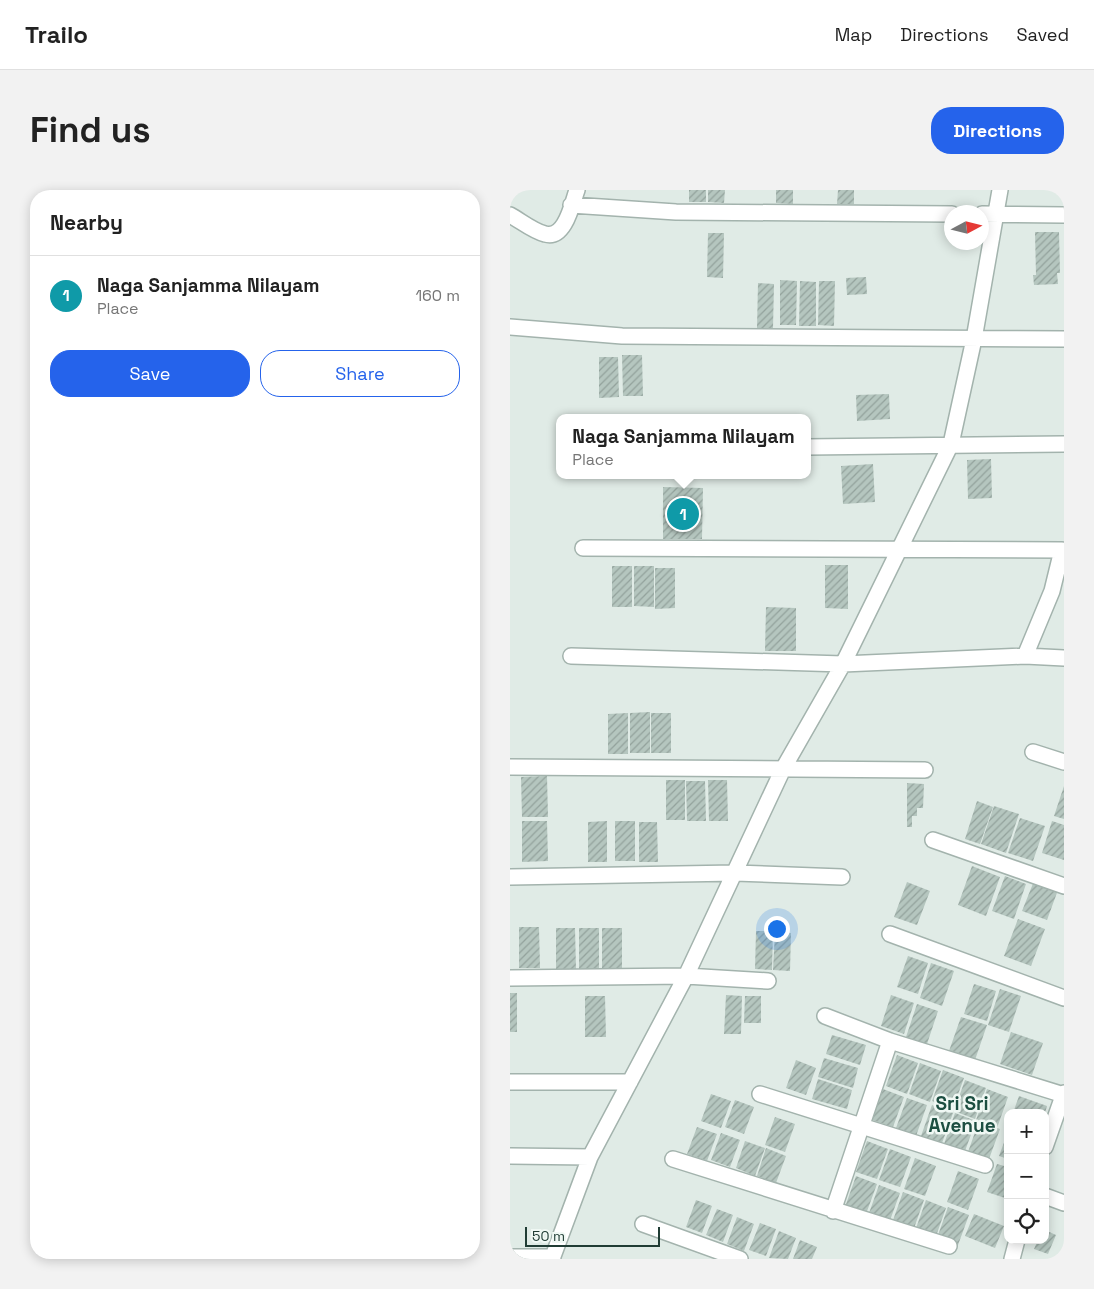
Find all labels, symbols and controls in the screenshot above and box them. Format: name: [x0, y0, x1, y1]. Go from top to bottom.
text: Trailo: [25, 19, 88, 50]
text: Map: [835, 23, 872, 46]
text: Directions: [900, 23, 989, 46]
text: Saved: [1017, 23, 1069, 46]
button: Directions: [931, 107, 1064, 154]
text: Find us: [30, 108, 151, 152]
north arrow: [944, 205, 989, 250]
text: Nearby: [50, 209, 123, 236]
text: Naga Sanjamma Nilayam: [97, 273, 319, 298]
text: 1: [62, 285, 70, 306]
text: 160 m: [415, 285, 460, 306]
text: Place: [97, 298, 139, 319]
button: Save: [50, 350, 250, 397]
button: Share: [260, 350, 460, 397]
popup: [556, 414, 811, 479]
text: Naga Sanjamma Nilayam: [572, 424, 795, 449]
text: Place: [572, 449, 614, 470]
pin: 1: [667, 495, 699, 533]
your location: [764, 916, 790, 942]
district label: Sri Sri Avenue: [928, 1091, 996, 1138]
map controls: [1004, 1109, 1049, 1244]
button: +: [1004, 1109, 1049, 1154]
button: −: [1004, 1154, 1049, 1199]
button: locate: [1004, 1199, 1049, 1244]
scale bar: [525, 1224, 660, 1247]
text: 50 m: [532, 1227, 565, 1245]

